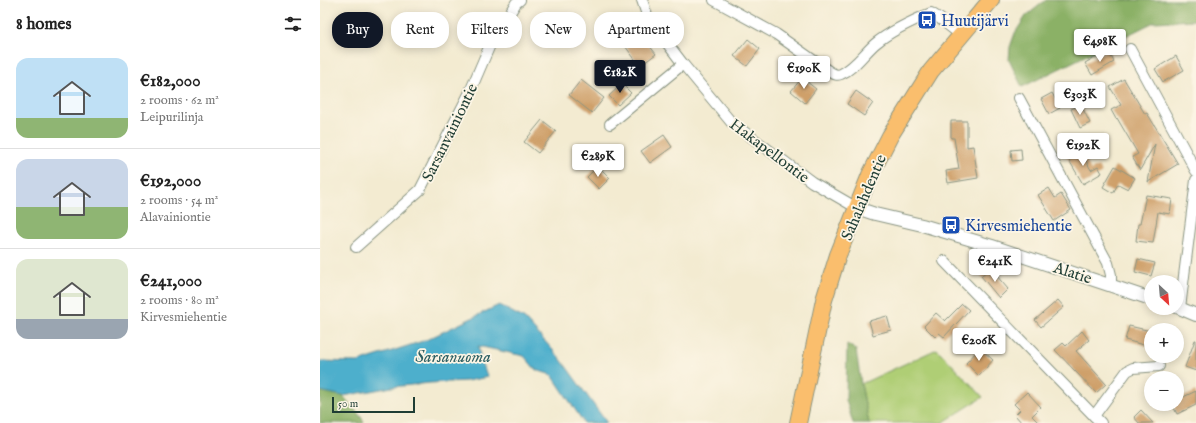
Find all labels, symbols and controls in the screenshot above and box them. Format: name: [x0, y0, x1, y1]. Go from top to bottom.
bus stop icon: Huutijärvi: [916, 9, 938, 31]
chip: Buy: [332, 12, 383, 48]
chip: Rent: [391, 12, 449, 48]
chip: Filters: [457, 12, 522, 48]
chip: New: [530, 12, 586, 48]
chip: Apartment: [594, 12, 684, 48]
place label: Huutijärvi: [941, 12, 1009, 32]
icon: filters: [282, 13, 304, 35]
text: 8 homes: [16, 14, 71, 35]
pin: €498K: [1072, 29, 1128, 63]
text: €498K: [1083, 33, 1117, 50]
pin: €190K: [776, 56, 832, 90]
pin: €182K: [592, 60, 648, 94]
text: €190K: [787, 60, 821, 77]
text: €182K: [603, 64, 637, 81]
text: €182,000: [140, 71, 201, 92]
icon: home: [48, 74, 96, 122]
street label: Sarsanvainiontie: [418, 80, 483, 185]
pin: €303K: [1052, 82, 1108, 116]
text: €303K: [1063, 86, 1097, 103]
text: 2 rooms · 62 m²: [140, 92, 219, 109]
text: Leipurilinja: [140, 109, 203, 126]
street label: Hakapellontie: [725, 115, 813, 188]
pin: €192K: [1055, 133, 1111, 167]
text: €192K: [1066, 137, 1100, 154]
pin: €289K: [570, 144, 626, 178]
text: €289K: [581, 148, 615, 165]
street label: Sahalahdentie: [838, 152, 892, 244]
text: €192,000: [140, 171, 201, 192]
icon: home: [48, 175, 96, 223]
text: 2 rooms · 54 m²: [140, 192, 218, 209]
text: Alavainiontie: [140, 209, 211, 226]
bus stop icon: Kirvesmiehentie: [940, 214, 962, 236]
place label: Kirvesmiehentie: [965, 217, 1072, 237]
pin: €241K: [967, 249, 1023, 283]
text: €241K: [978, 253, 1012, 270]
street label: Alatie: [1050, 258, 1094, 289]
text: €241,000: [140, 271, 202, 292]
icon: home: [48, 275, 96, 323]
north arrow: [1144, 275, 1184, 315]
map controls: [1144, 275, 1184, 411]
text: 2 rooms · 80 m²: [140, 292, 219, 309]
text: Kirvesmiehentie: [140, 309, 227, 326]
button: +: [1144, 323, 1184, 363]
pin: €206K: [951, 328, 1007, 362]
text: €206K: [962, 332, 997, 349]
water label: Sarsanuoma: [415, 347, 491, 368]
button: −: [1144, 371, 1184, 411]
scale bar: [332, 395, 415, 414]
text: 50 m: [338, 397, 358, 411]

